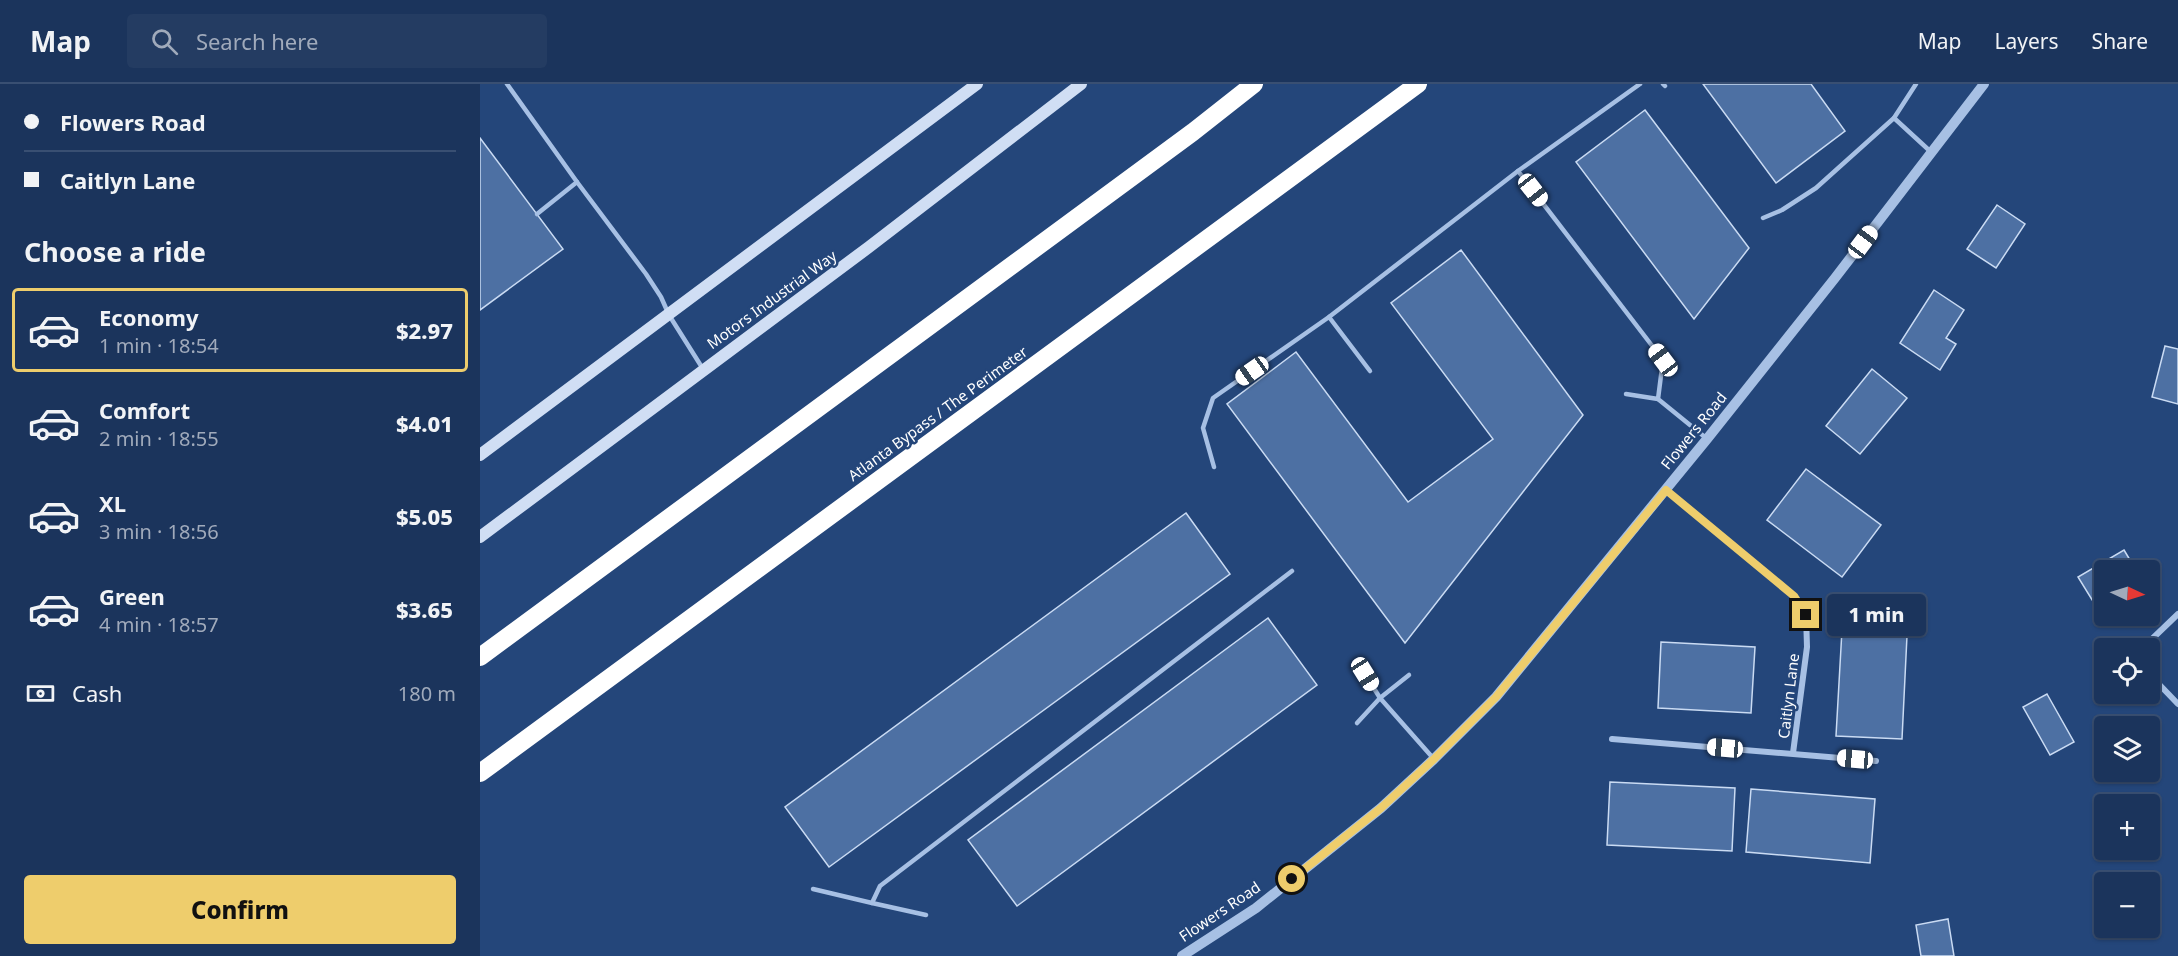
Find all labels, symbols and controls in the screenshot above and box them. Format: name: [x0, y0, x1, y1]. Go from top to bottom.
search box: [127, 14, 547, 68]
text: Map: [30, 22, 91, 60]
icon: search: [148, 25, 181, 58]
text: Search here: [196, 26, 318, 56]
text: Map: [1918, 27, 1962, 55]
text: Layers: [1995, 27, 2059, 55]
text: Share: [2092, 27, 2148, 55]
text: Flowers Road: [60, 107, 206, 137]
text: Caitlyn Lane: [60, 165, 195, 195]
car: [1515, 170, 1551, 210]
car: [1845, 222, 1881, 262]
text: Choose a ride: [24, 233, 206, 270]
street label: Motors Industrial Way: [702, 245, 841, 353]
text: Economy: [99, 302, 198, 332]
icon: car: [27, 303, 81, 357]
text: $2.97: [396, 315, 453, 345]
text: 1 min · 18:54: [99, 332, 219, 359]
car: [1645, 340, 1681, 380]
street label: Atlanta Bypass / The Perimeter: [844, 341, 1031, 485]
car: [1232, 353, 1272, 389]
street label: Flowers Road: [1656, 388, 1731, 473]
text: Comfort: [99, 395, 190, 425]
icon: car: [27, 396, 81, 450]
text: $4.01: [396, 408, 453, 438]
text: 2 min · 18:55: [99, 425, 219, 452]
text: XL: [99, 488, 126, 518]
icon: car: [27, 489, 81, 543]
text: $5.05: [396, 501, 453, 531]
text: 3 min · 18:56: [99, 518, 219, 545]
north arrow: [2094, 560, 2160, 626]
map controls: [2094, 560, 2160, 938]
text: Green: [99, 581, 165, 611]
icon: car: [27, 582, 81, 636]
text: $3.65: [396, 594, 453, 624]
callout: 1 min: [1827, 594, 1926, 636]
route end: [1792, 601, 1819, 628]
text: 1 min: [1849, 601, 1904, 628]
text: 4 min · 18:57: [99, 611, 219, 638]
button: locate: [2094, 638, 2160, 704]
street label: Caitlyn Lane: [1773, 652, 1803, 740]
car: [1348, 654, 1382, 694]
icon: cash: [24, 677, 57, 710]
text: Cash: [72, 678, 122, 708]
text: 180 m: [398, 680, 456, 707]
button: layers: [2094, 716, 2160, 782]
car: [1706, 737, 1744, 759]
car: [1836, 748, 1874, 770]
button: +: [2094, 794, 2160, 860]
route start: [1278, 865, 1305, 892]
button: −: [2094, 872, 2160, 938]
button: Confirm: [24, 875, 456, 944]
street label: Flowers Road: [1175, 877, 1264, 946]

